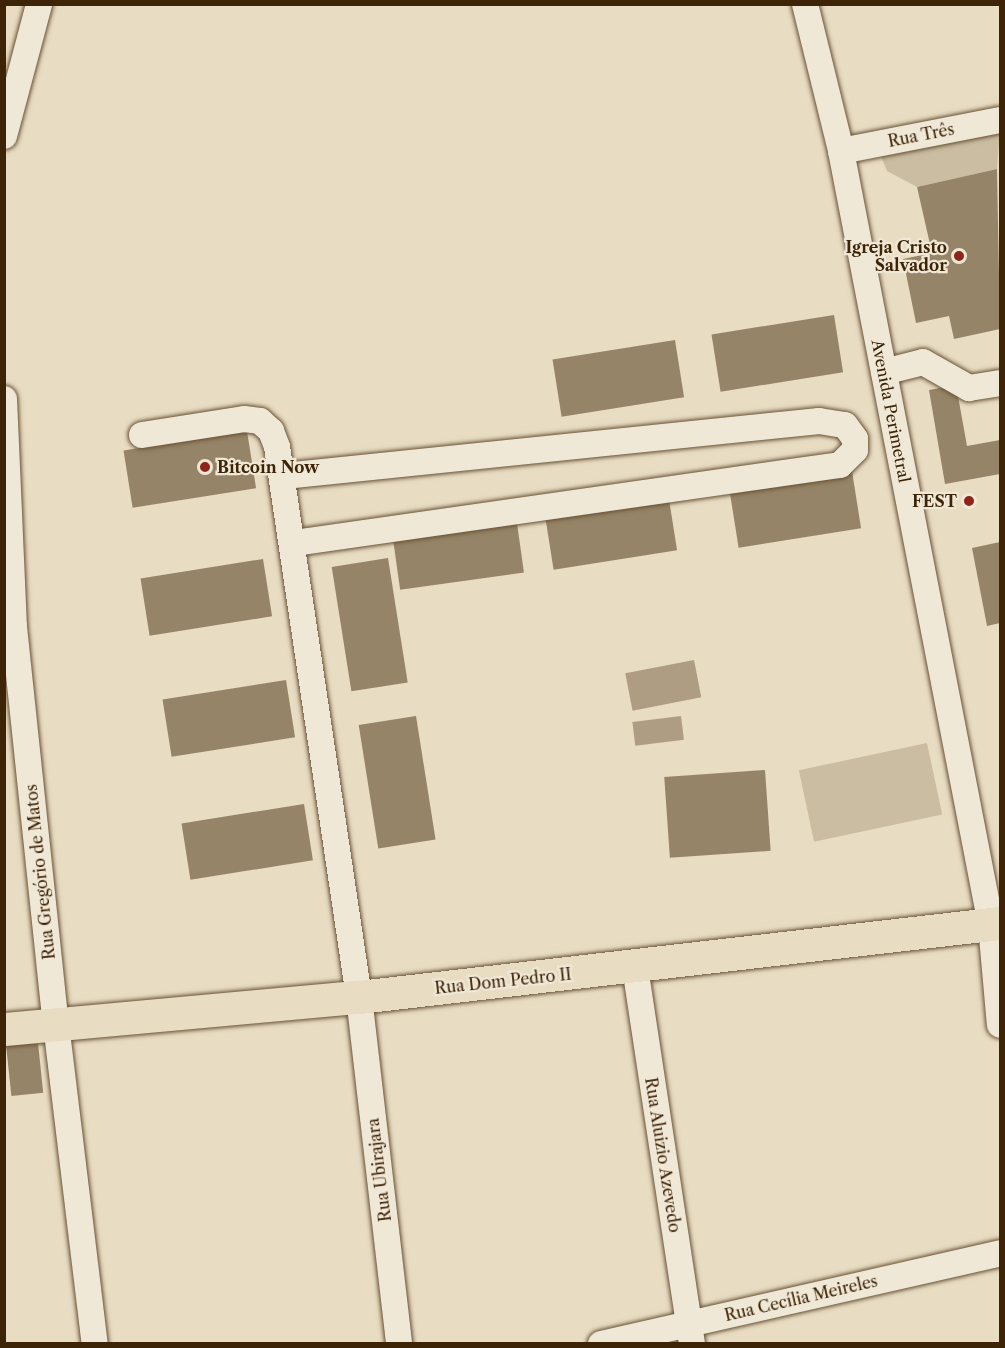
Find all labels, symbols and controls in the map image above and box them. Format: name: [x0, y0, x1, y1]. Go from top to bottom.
street label: Rua Três: [886, 119, 956, 151]
place label: Igreja Cristo Salvador: [845, 237, 947, 275]
marker: Igreja Cristo Salvador: [952, 249, 966, 263]
street label: Avenida Perimetral: [868, 338, 914, 484]
place label: Bitcoin Now: [217, 457, 319, 477]
marker: Bitcoin Now: [198, 460, 212, 474]
place label: FEST: [912, 491, 957, 511]
marker: FEST: [962, 494, 976, 508]
street label: Rua Gregório de Matos: [21, 783, 59, 961]
street label: Rua Dom Pedro II: [434, 964, 572, 998]
street label: Rua Aluizio Azevedo: [641, 1075, 685, 1235]
street label: Rua Ubirajara: [363, 1117, 395, 1223]
street label: Rua Cecília Meireles: [722, 1271, 880, 1325]

